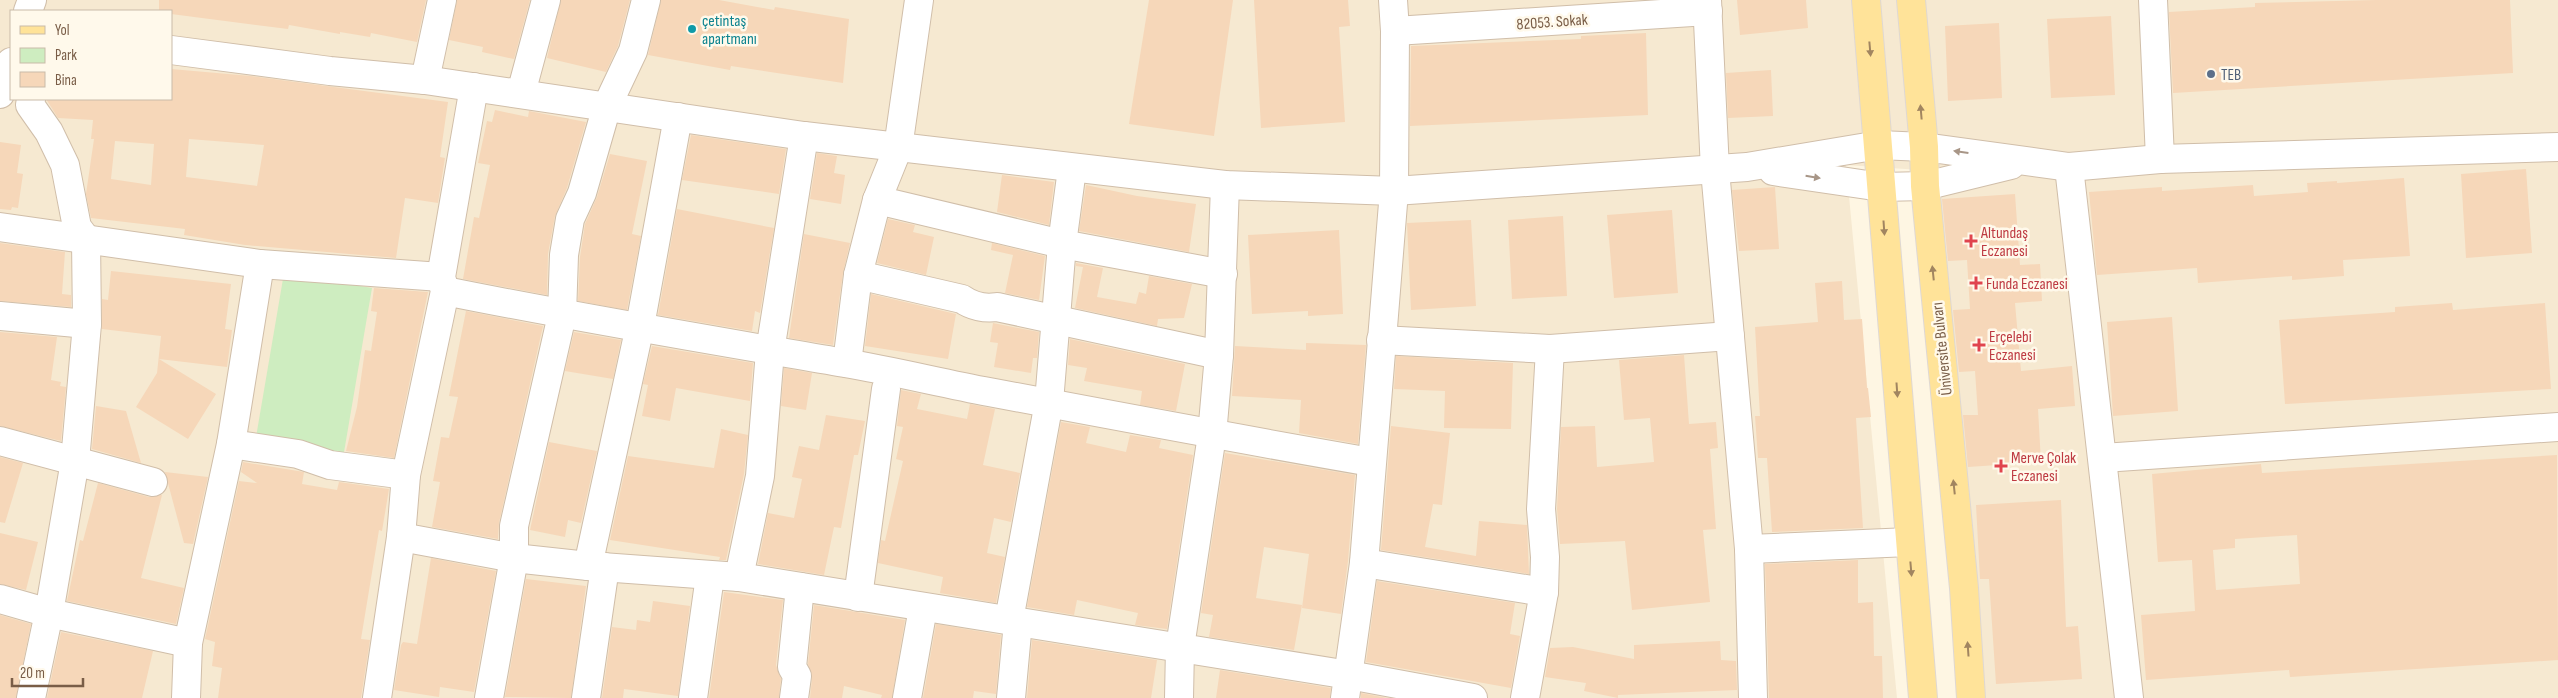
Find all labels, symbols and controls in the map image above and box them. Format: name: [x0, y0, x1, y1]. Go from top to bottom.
legend: [10, 10, 172, 100]
street label: 82053. Sokak: [1516, 11, 1588, 34]
place label: çetintaş apartmanı: [702, 12, 757, 49]
text: Yol: [55, 21, 70, 40]
marker: çetintaş apartmanı: [686, 23, 698, 35]
one-way arrow: [1866, 41, 1874, 57]
text: Park: [55, 46, 77, 65]
place label: TEB: [2221, 66, 2241, 85]
marker: TEB: [2205, 68, 2217, 80]
text: Bina: [55, 71, 77, 90]
one-way arrow: [1917, 103, 1925, 119]
one-way arrow: [1953, 148, 1969, 156]
one-way arrow: [1805, 174, 1821, 182]
one-way arrow: [1880, 220, 1888, 236]
place label: Altundaş Eczanesi: [1980, 224, 2028, 261]
marker: Altundaş Eczanesi: [1965, 235, 1977, 247]
one-way arrow: [1929, 265, 1937, 281]
place label: Funda Eczanesi: [1986, 275, 2068, 294]
marker: Funda Eczanesi: [1970, 277, 1982, 289]
street label: Üniversite Bulvarı: [1928, 301, 1957, 396]
place label: Erçelebi Eczanesi: [1989, 328, 2036, 365]
marker: Erçelebi Eczanesi: [1973, 339, 1985, 351]
one-way arrow: [1893, 382, 1901, 398]
place label: Merve Çolak Eczanesi: [2011, 449, 2076, 486]
marker: Merve Çolak Eczanesi: [1995, 460, 2007, 472]
one-way arrow: [1950, 479, 1958, 495]
one-way arrow: [1907, 562, 1915, 578]
one-way arrow: [1964, 641, 1972, 657]
scale bar: [12, 656, 84, 688]
text: 20 m: [20, 664, 45, 683]

